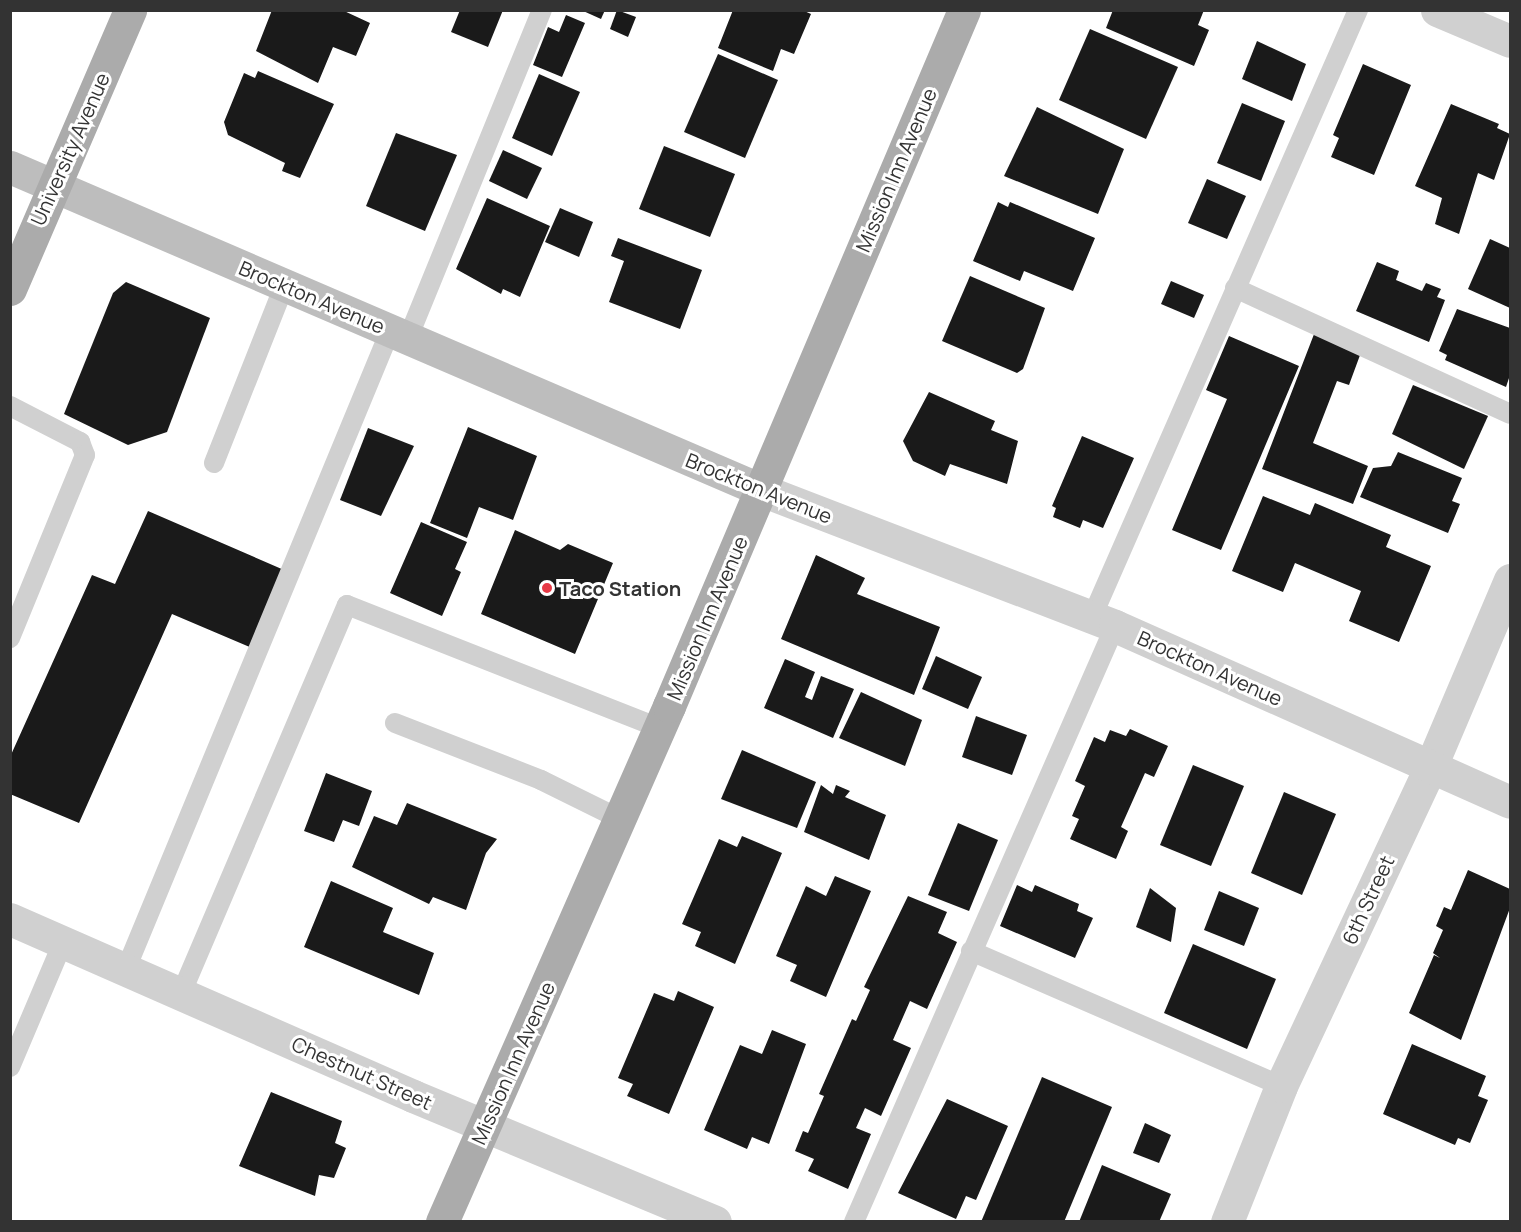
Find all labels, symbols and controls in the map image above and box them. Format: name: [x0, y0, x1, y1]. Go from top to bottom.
street label: University Avenue: [26, 69, 114, 229]
street label: Mission Inn Avenue: [851, 84, 941, 256]
street label: Brockton Avenue: [236, 256, 388, 338]
street label: Brockton Avenue: [682, 448, 836, 528]
street label: Mission Inn Avenue: [662, 532, 752, 704]
place label: Taco Station: [559, 576, 681, 600]
marker: Taco Station: [540, 581, 554, 595]
street label: Brockton Avenue: [1134, 625, 1286, 711]
street label: 6th Street: [1337, 852, 1399, 948]
street label: Mission Inn Avenue: [466, 978, 560, 1148]
street label: Chestnut Street: [288, 1031, 436, 1115]

